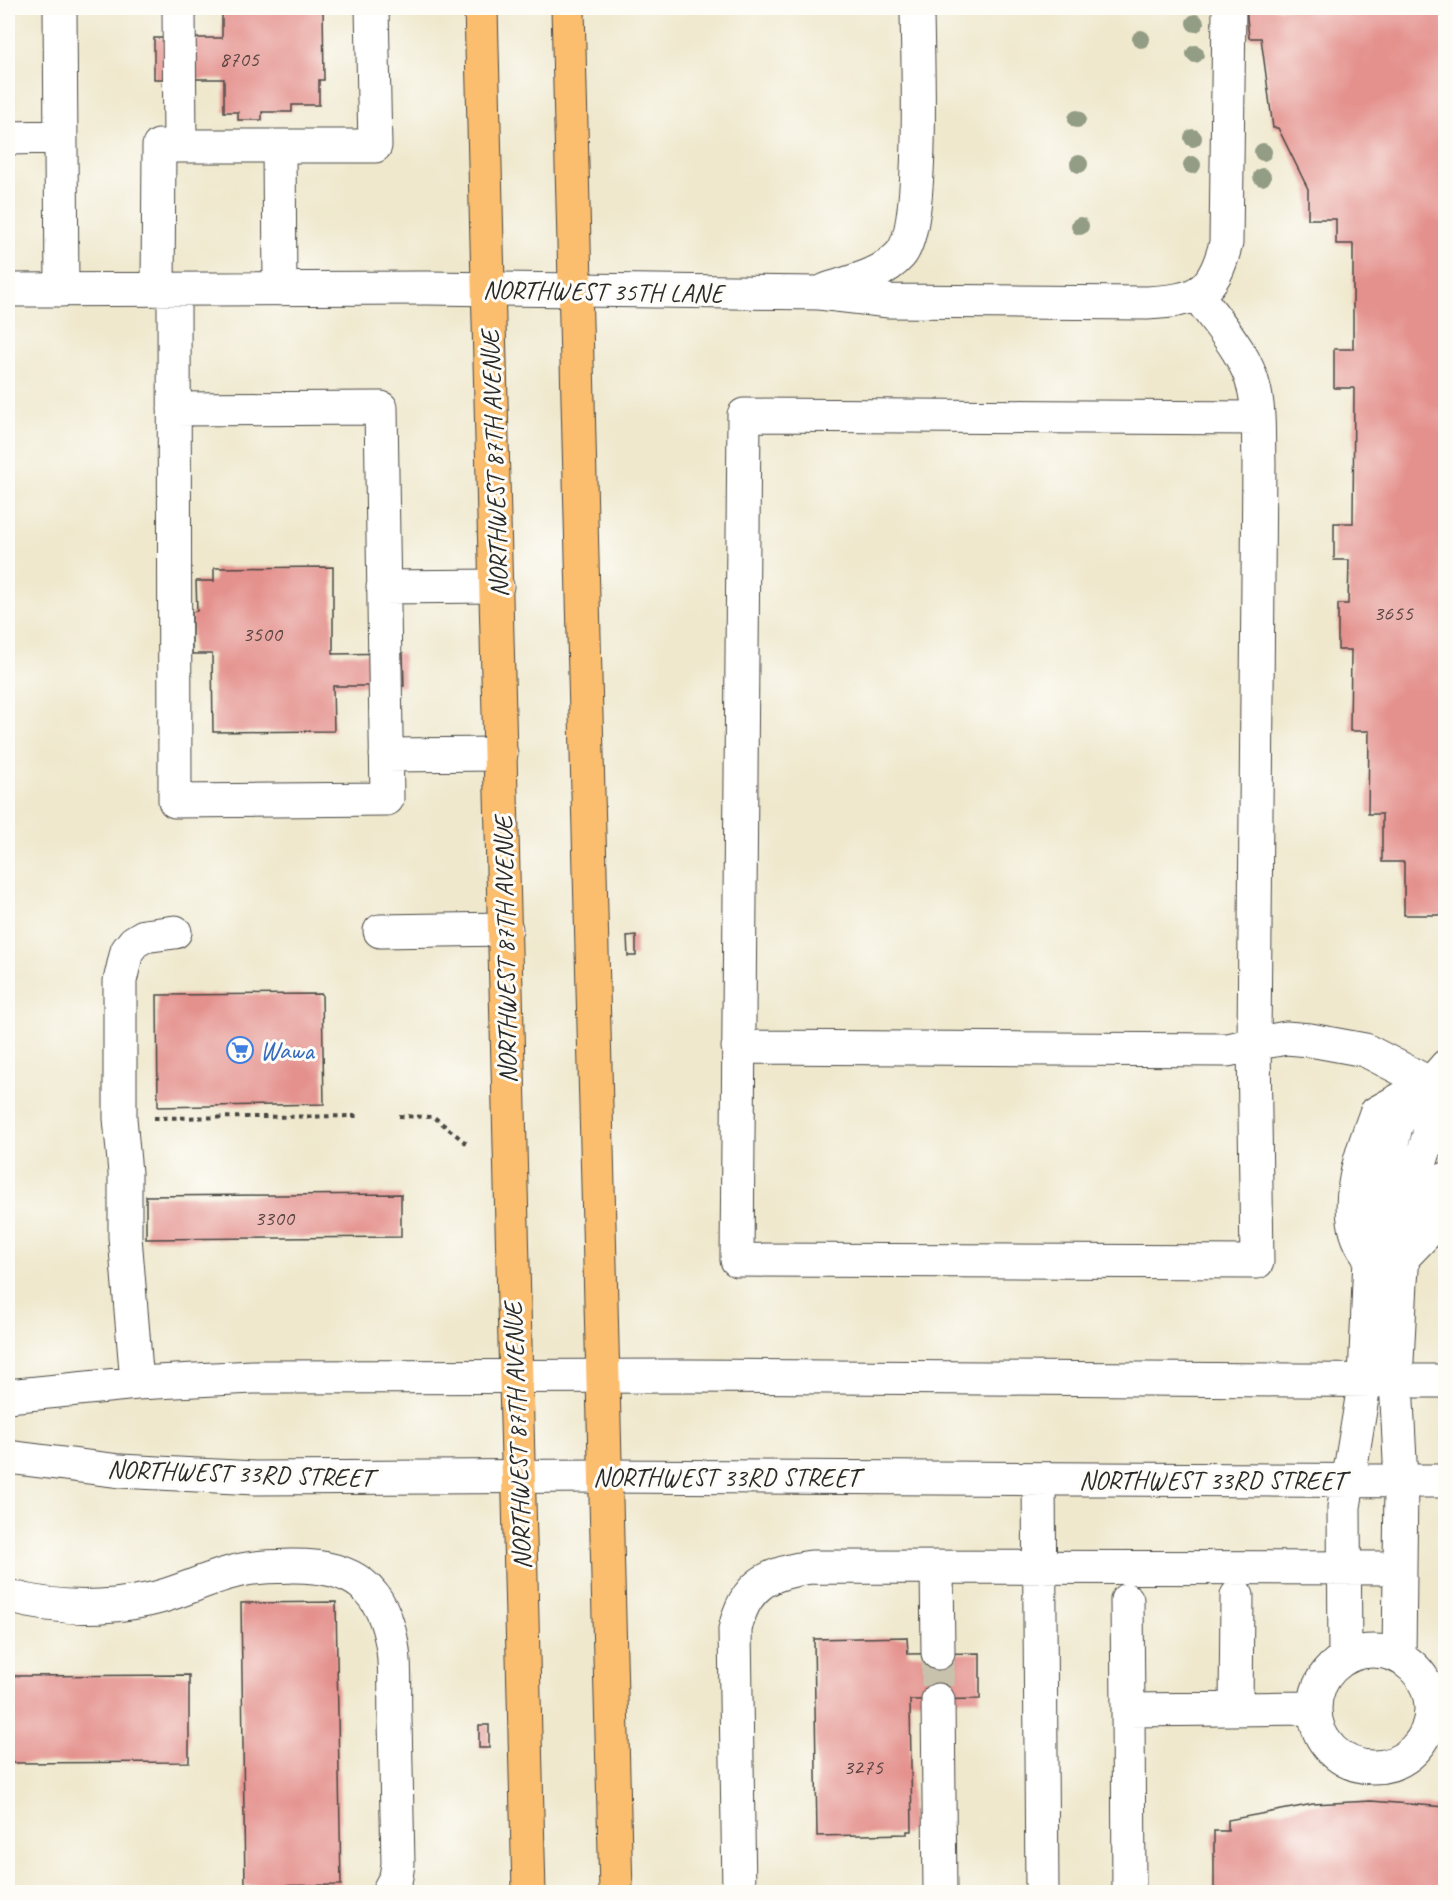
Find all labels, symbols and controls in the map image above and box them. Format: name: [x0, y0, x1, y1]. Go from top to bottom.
house number: 8705: [219, 45, 260, 73]
street label: NORTHWEST 35TH LANE: [483, 273, 727, 310]
street label: NORTHWEST 87TH AVENUE: [473, 327, 516, 598]
house number: 3655: [1373, 599, 1414, 627]
house number: 3500: [242, 620, 284, 648]
street label: NORTHWEST 87TH AVENUE: [487, 813, 524, 1084]
place label: Wawa: [260, 1034, 315, 1067]
supermarket icon: Wawa: [225, 1035, 255, 1065]
house number: 3300: [254, 1204, 296, 1232]
street label: NORTHWEST 87TH AVENUE: [496, 1299, 539, 1570]
street label: NORTHWEST 33RD STREET: [107, 1452, 380, 1495]
street label: NORTHWEST 33RD STREET: [593, 1461, 866, 1494]
street label: NORTHWEST 33RD STREET: [1079, 1464, 1352, 1497]
house number: 3275: [843, 1753, 884, 1781]

